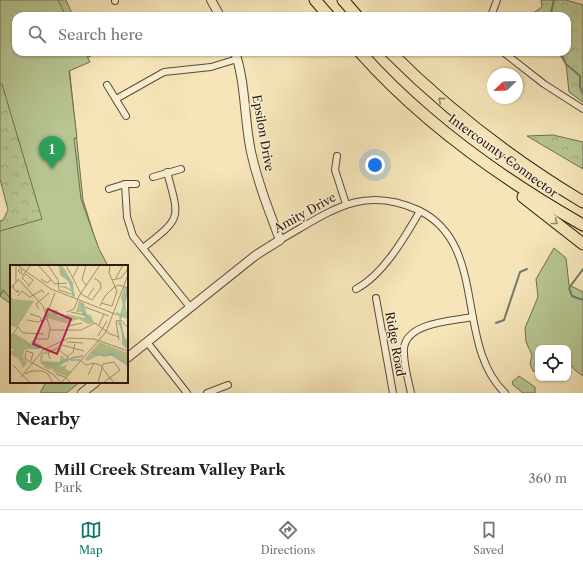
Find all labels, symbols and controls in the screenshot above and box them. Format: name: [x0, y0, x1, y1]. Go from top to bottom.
search box: [12, 12, 571, 56]
icon: search: [26, 23, 48, 45]
text: Search here: [58, 25, 143, 44]
north arrow: [487, 68, 523, 104]
street label: Epsilon Drive: [249, 94, 278, 173]
one-way arrow: [439, 97, 446, 104]
street label: Intercounty Connector: [446, 111, 561, 200]
pin: 1: [39, 136, 65, 169]
your location: [365, 155, 385, 175]
street label: Amity Drive: [270, 189, 339, 236]
one-way arrow: [550, 217, 557, 224]
inset map: [10, 265, 128, 383]
street label: Ridge Road: [382, 310, 409, 378]
map controls: [535, 345, 571, 381]
button: locate: [535, 345, 571, 381]
text: Nearby: [16, 409, 80, 429]
text: Mill Creek Stream Valley Park: [54, 460, 285, 479]
text: 1: [26, 470, 32, 486]
text: 360 m: [528, 470, 567, 486]
text: Park: [54, 479, 82, 495]
tab: Map: [79, 519, 103, 557]
tab: Directions: [261, 519, 315, 557]
tab: Saved: [473, 519, 504, 557]

